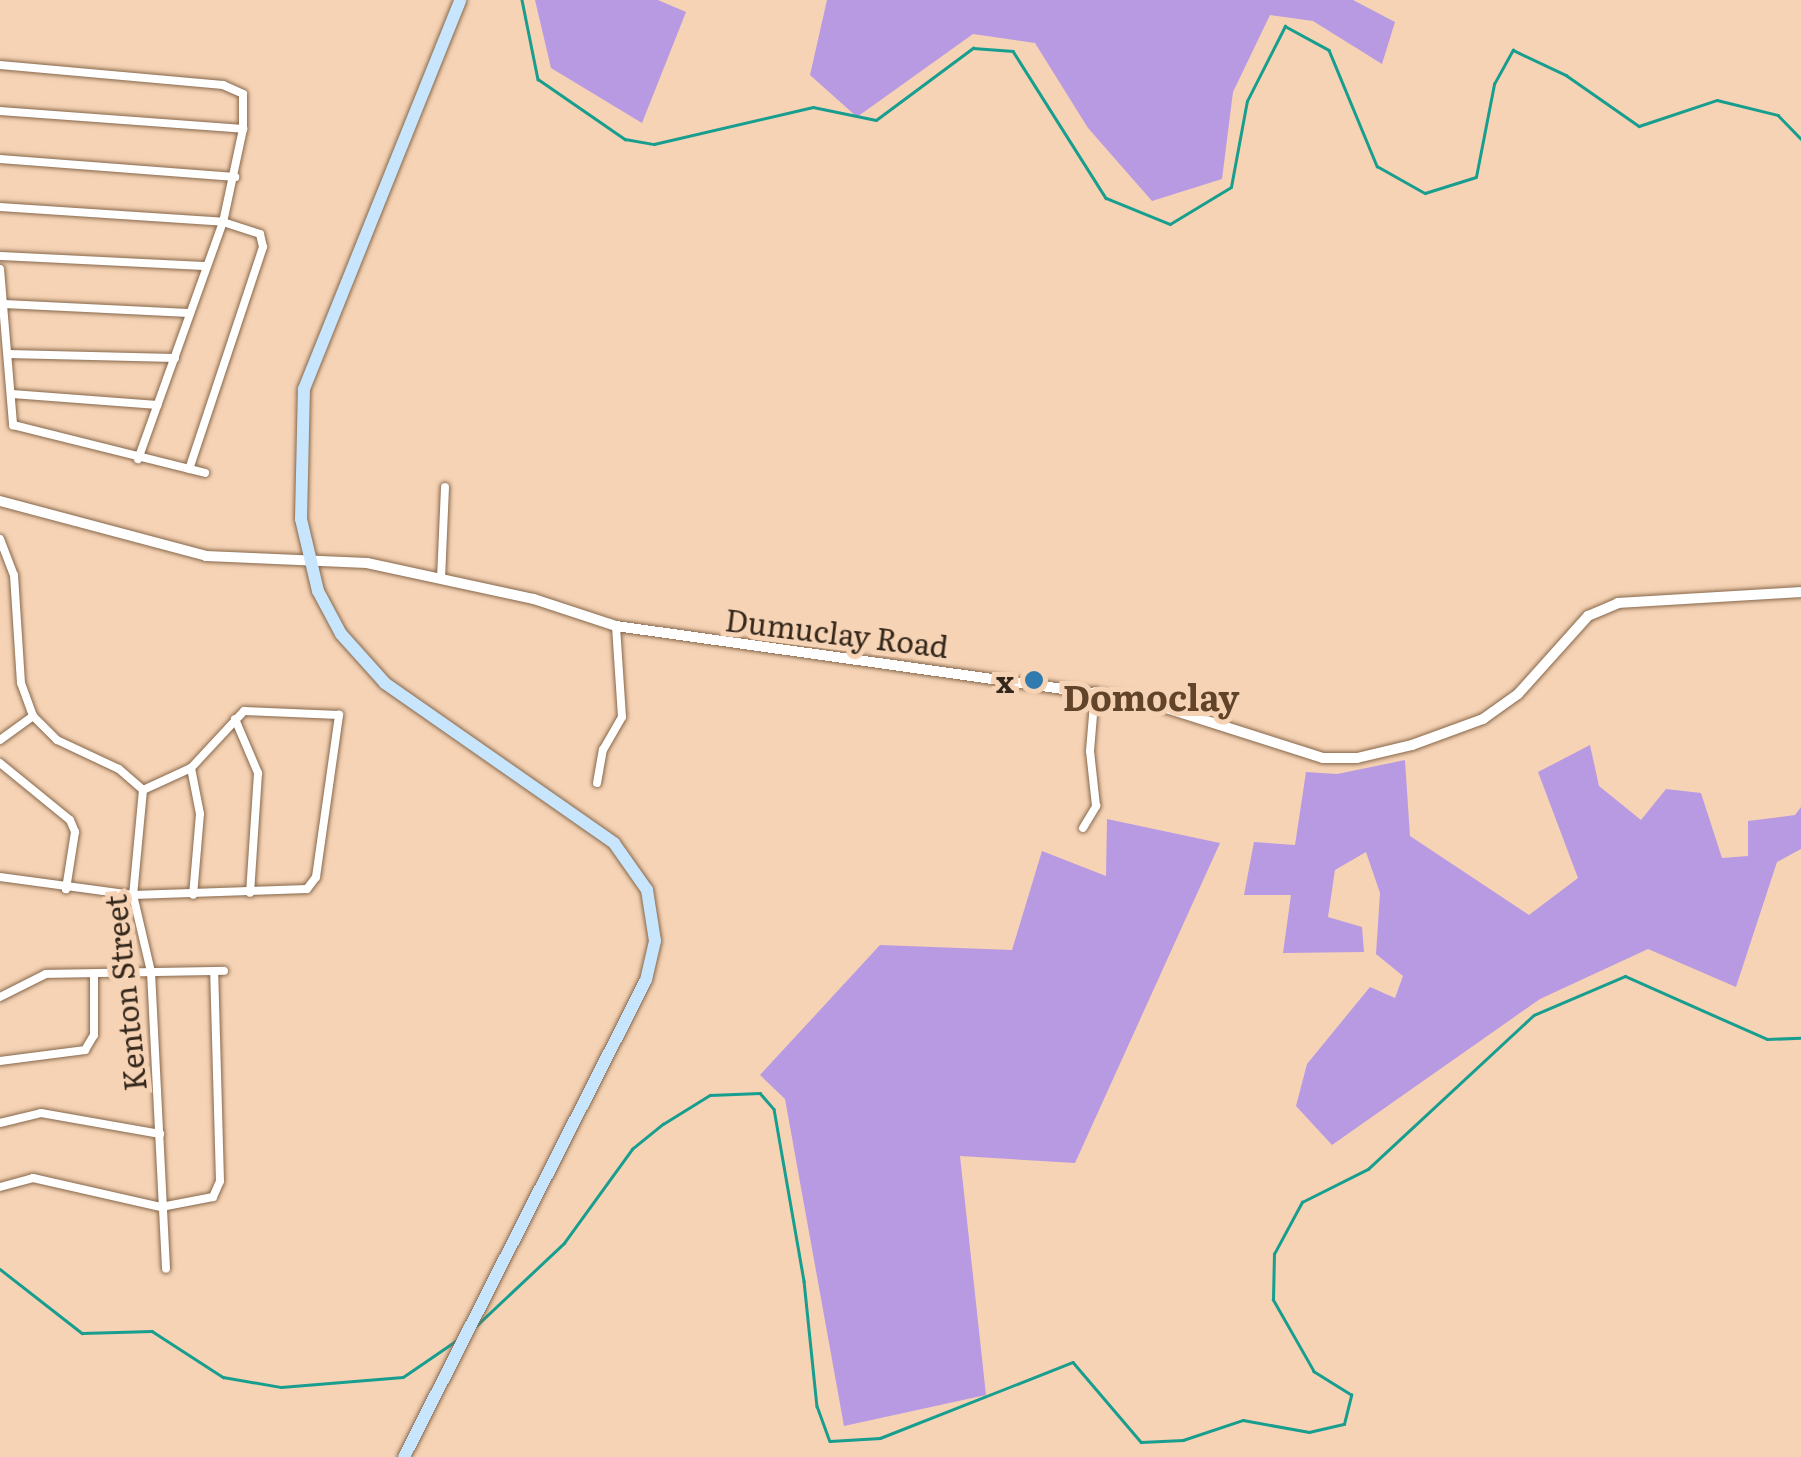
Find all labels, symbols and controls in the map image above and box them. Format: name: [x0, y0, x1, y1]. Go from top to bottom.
street label: Dumuclay Road: [723, 600, 951, 664]
place label: x: [996, 662, 1014, 698]
marker: x: [1023, 669, 1045, 691]
district label: Domoclay: [1063, 675, 1239, 717]
street label: Kenton Street: [96, 893, 152, 1093]

